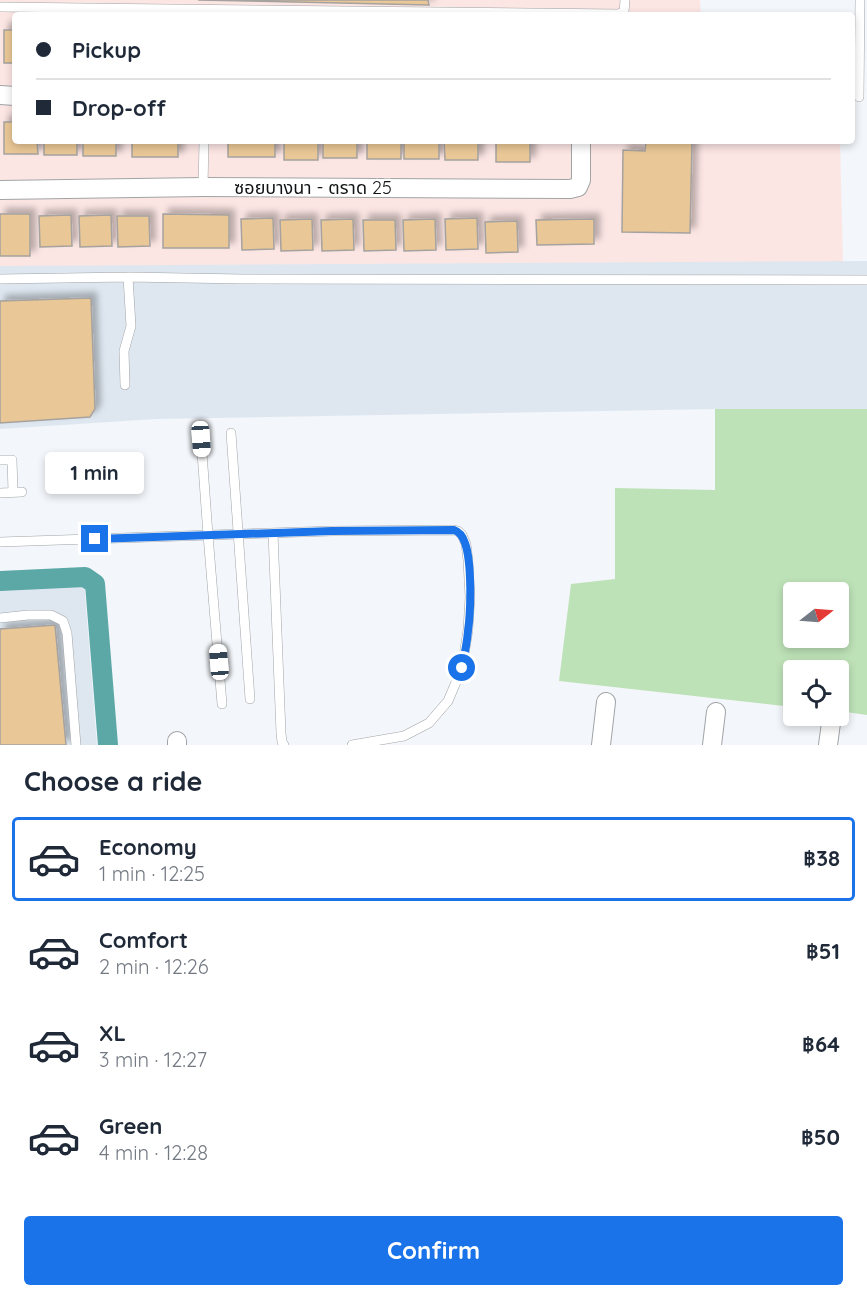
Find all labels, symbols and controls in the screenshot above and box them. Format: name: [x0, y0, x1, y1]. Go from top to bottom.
text: Pickup: [72, 36, 141, 64]
text: Drop-off: [72, 94, 166, 122]
street label: ซอยบางนา - ตราด 25: [234, 176, 392, 199]
car: [191, 420, 211, 458]
callout: 1 min: [46, 452, 144, 494]
text: 1 min: [70, 460, 119, 485]
route end: [81, 525, 108, 552]
north arrow: [783, 582, 849, 648]
map controls: [783, 582, 849, 726]
car: [208, 643, 230, 681]
route start: [448, 654, 475, 681]
button: locate: [783, 660, 849, 726]
text: Choose a ride: [24, 764, 202, 798]
icon: car: [27, 832, 81, 886]
text: Economy: [99, 833, 197, 861]
text: ฿38: [803, 844, 840, 872]
text: 1 min · 12:25: [99, 861, 205, 886]
icon: car: [27, 925, 81, 979]
text: Comfort: [99, 926, 188, 954]
text: ฿51: [806, 937, 840, 965]
text: 2 min · 12:26: [99, 954, 209, 979]
icon: car: [27, 1018, 81, 1072]
text: XL: [99, 1019, 126, 1047]
text: ฿64: [802, 1030, 840, 1058]
text: 3 min · 12:27: [99, 1047, 207, 1072]
icon: car: [27, 1111, 81, 1165]
text: Green: [99, 1112, 162, 1140]
text: ฿50: [801, 1123, 840, 1151]
text: 4 min · 12:28: [99, 1140, 208, 1165]
button: Confirm: [24, 1216, 843, 1285]

